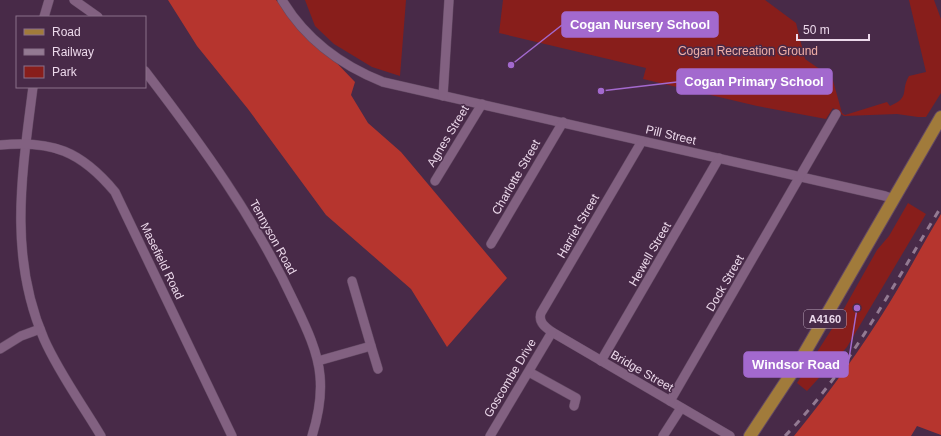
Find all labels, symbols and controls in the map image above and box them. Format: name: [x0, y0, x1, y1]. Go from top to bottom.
callout: Cogan Nursery School: [562, 12, 718, 37]
legend: [16, 16, 146, 88]
scale bar: [797, 16, 869, 42]
text: Cogan Nursery School: [570, 17, 710, 32]
text: 50 m: [803, 23, 830, 37]
text: Road: [52, 25, 81, 39]
park label: Cogan Recreation Ground: [678, 44, 818, 58]
text: Railway: [52, 45, 94, 59]
text: Park: [52, 65, 78, 79]
callout: Cogan Primary School: [677, 69, 832, 94]
text: Cogan Primary School: [684, 74, 824, 89]
street label: Agnes Street: [424, 102, 472, 169]
street label: Pill Street: [644, 122, 698, 148]
street label: Charlotte Street: [489, 137, 543, 217]
street label: Harriet Street: [554, 191, 602, 260]
street label: Tennyson Road: [247, 197, 299, 277]
street label: Hewell Street: [626, 219, 674, 288]
street label: Masefield Road: [137, 220, 187, 302]
street label: Dock Street: [703, 252, 747, 314]
road number: A4160: [804, 310, 846, 328]
street label: Goscombe Drive: [481, 336, 539, 420]
street label: Bridge Street: [608, 347, 676, 395]
callout: Windsor Road: [744, 352, 848, 377]
text: Windsor Road: [752, 357, 840, 372]

